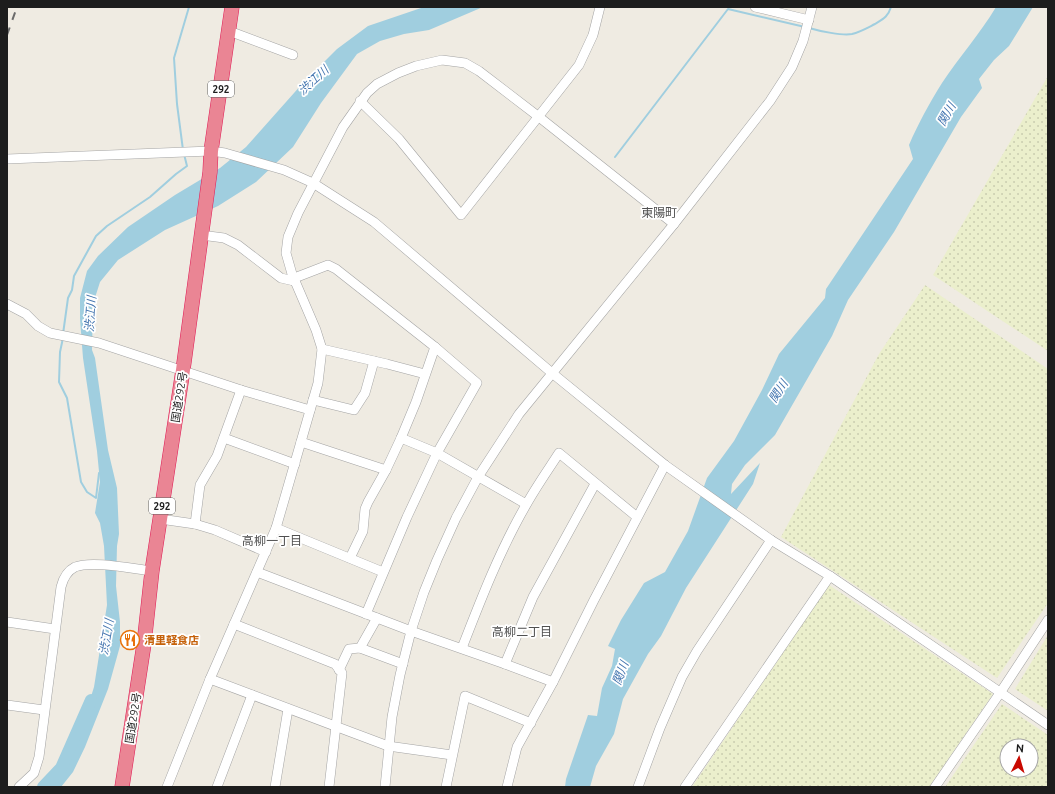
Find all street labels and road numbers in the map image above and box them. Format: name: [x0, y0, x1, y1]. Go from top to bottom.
road number: 292: [208, 81, 234, 97]
street label: 国道292号: [169, 371, 189, 423]
road number: 292: [149, 498, 175, 514]
street label: 国道292号: [123, 692, 143, 744]

